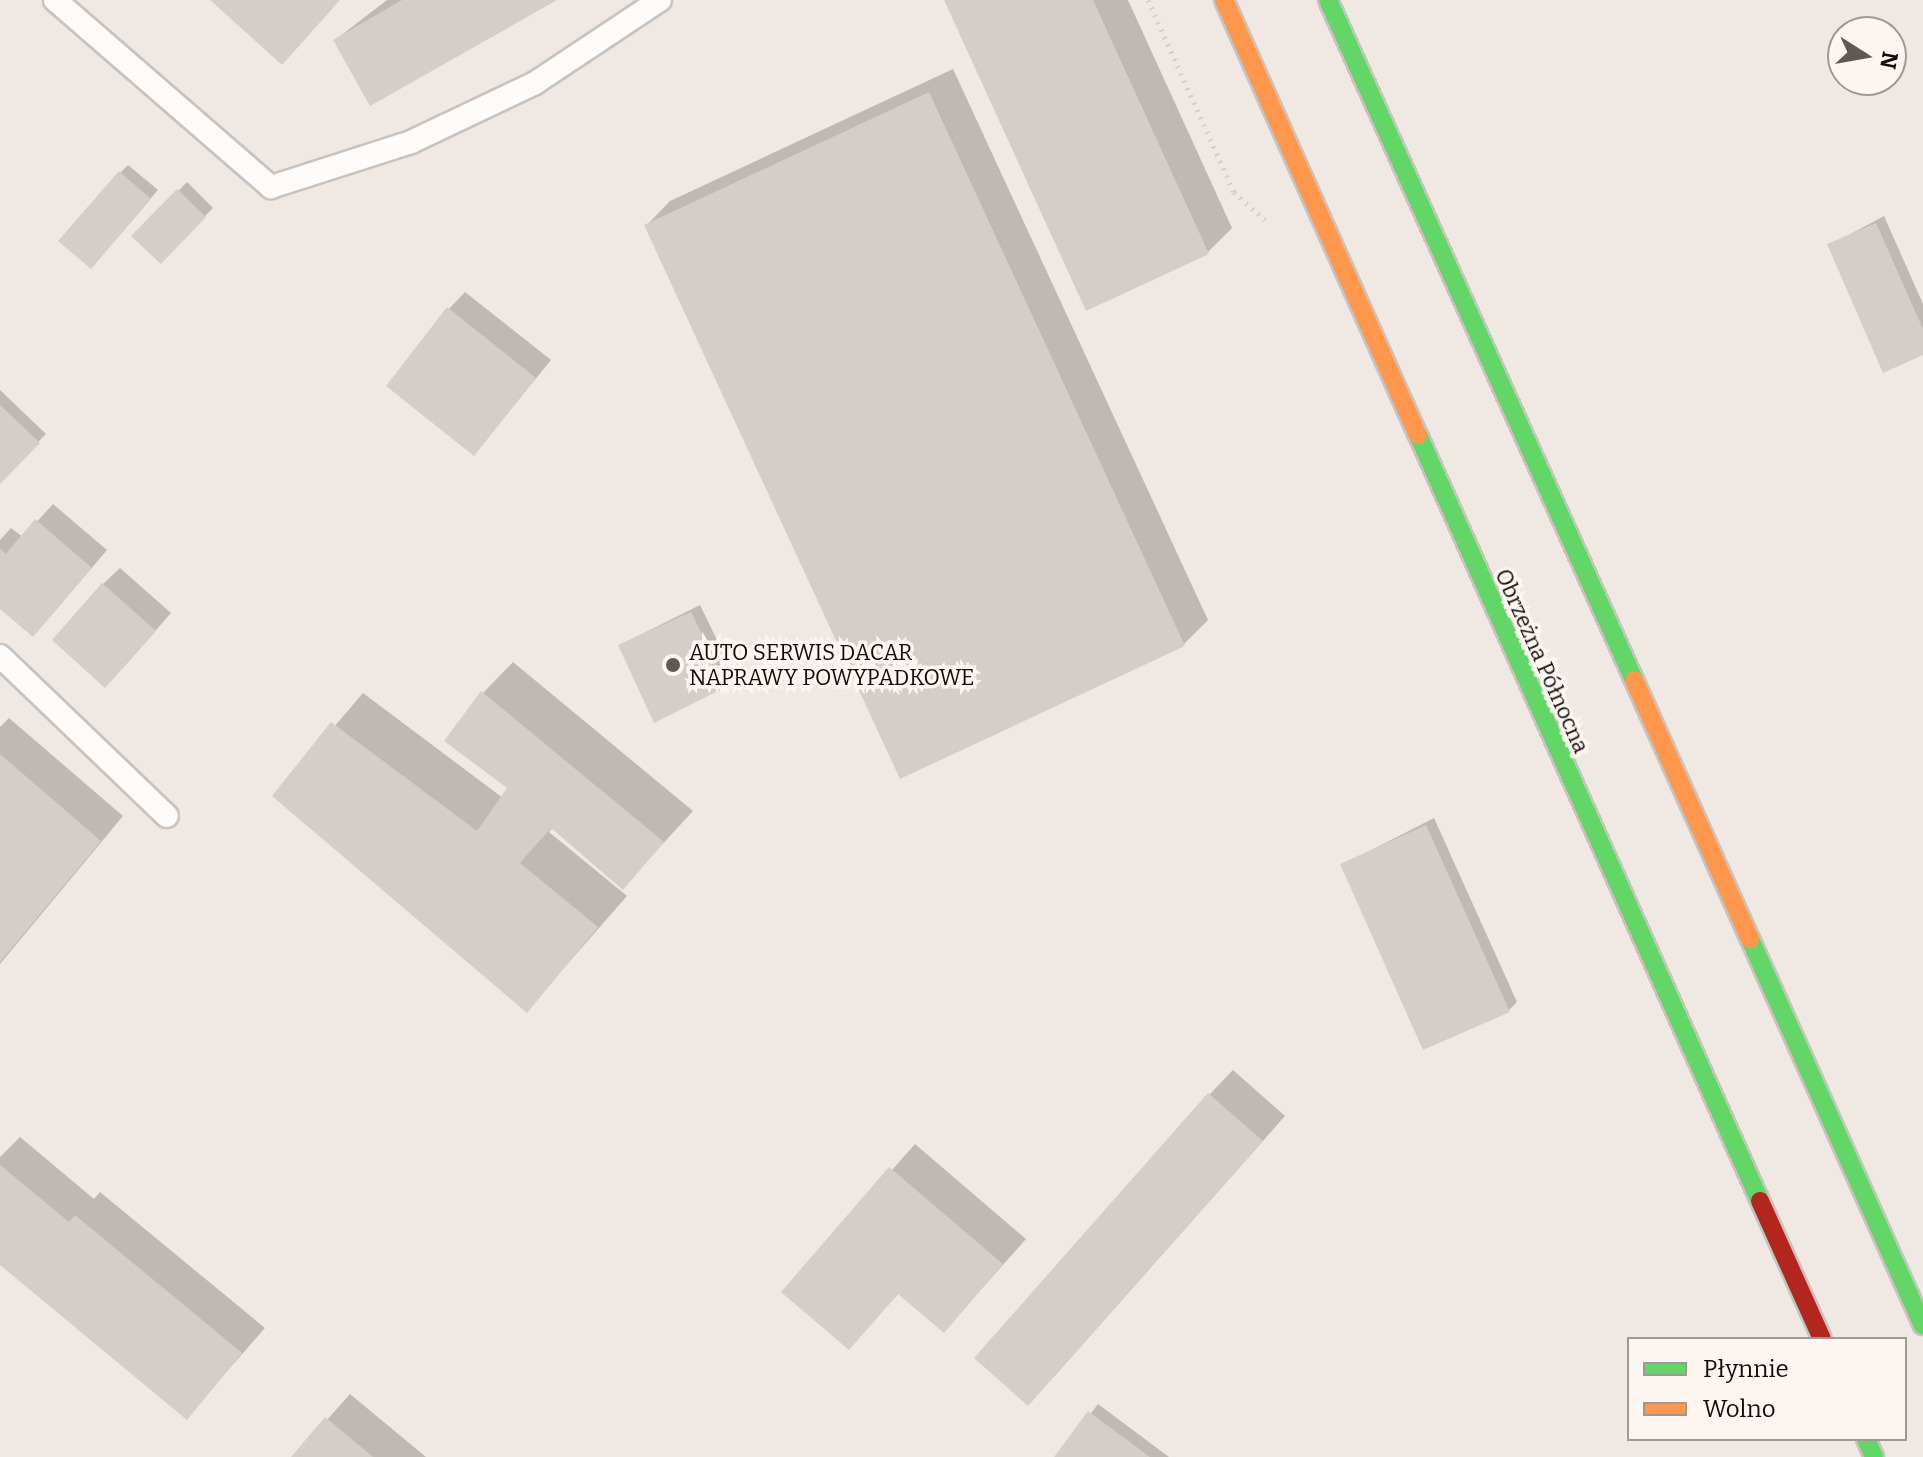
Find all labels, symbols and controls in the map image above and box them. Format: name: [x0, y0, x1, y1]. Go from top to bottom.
north arrow: [1827, 16, 1907, 96]
text: N: [1874, 49, 1904, 71]
street label: Obrzeżna Północna: [1490, 565, 1594, 757]
place label: AUTO SERWIS DACAR NAPRAWY POWYPADKOWE: [689, 639, 975, 690]
marker: AUTO SERWIS DACAR NAPRAWY POWYPADKOWE: [664, 656, 682, 674]
legend: [1627, 1337, 1907, 1441]
text: Płynnie: [1703, 1355, 1789, 1383]
text: Wolno: [1703, 1395, 1776, 1423]

